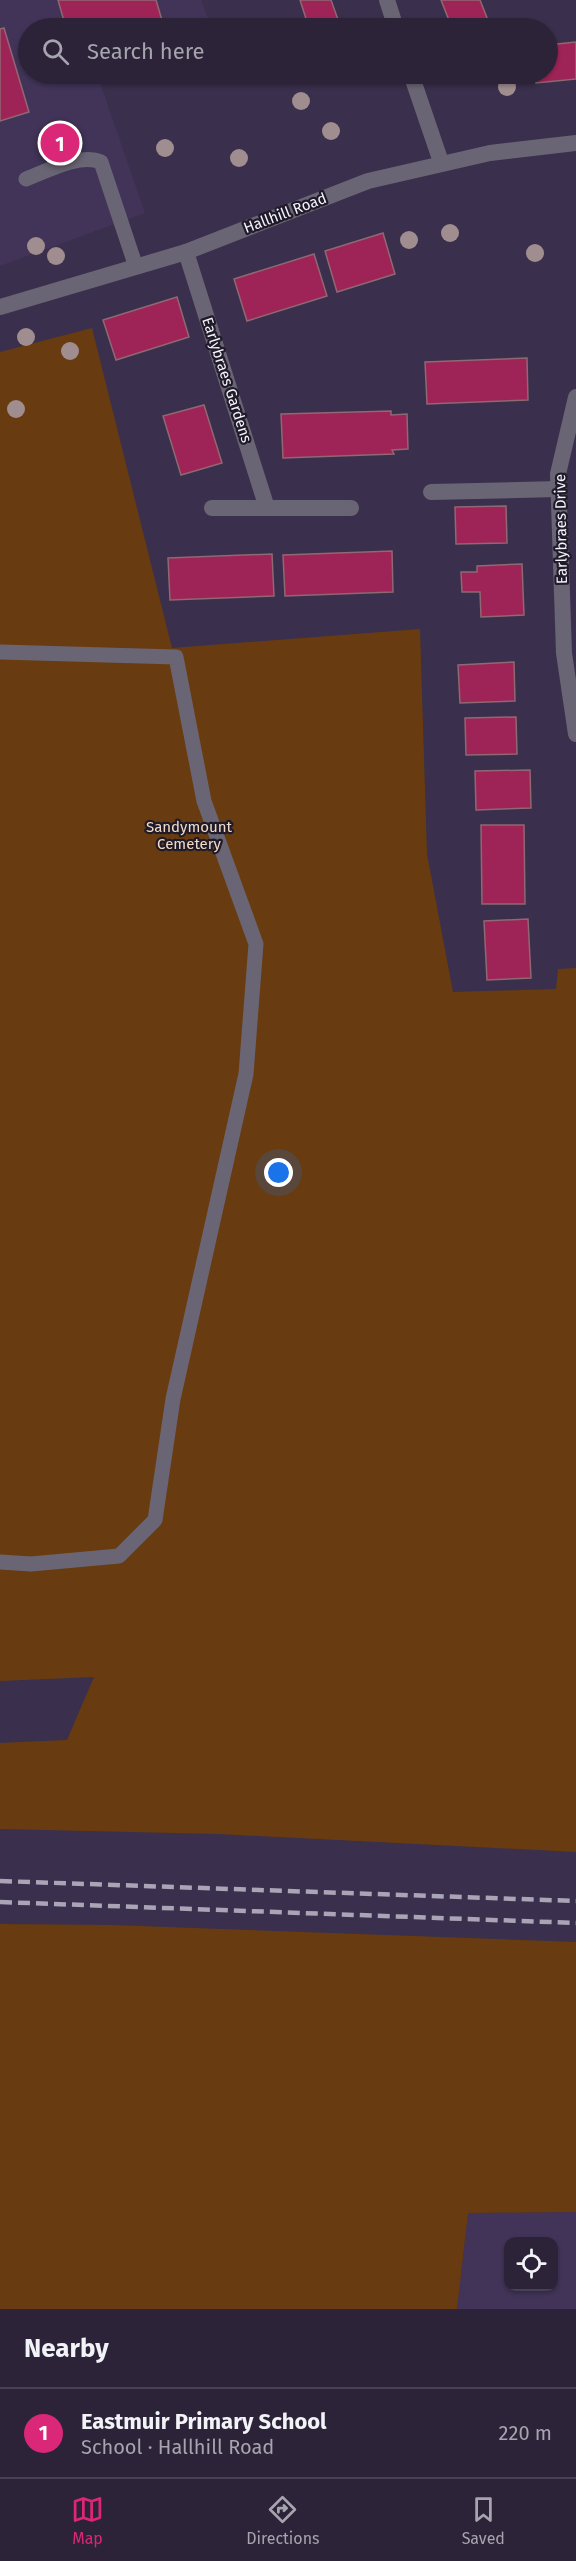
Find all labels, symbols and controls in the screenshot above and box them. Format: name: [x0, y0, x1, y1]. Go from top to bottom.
search box: [18, 18, 558, 84]
icon: search: [39, 35, 72, 68]
text: Search here: [87, 38, 205, 65]
pin: 1: [40, 120, 80, 166]
street label: Hallhill Road: [241, 189, 329, 237]
street label: Earlybraes Gardens: [198, 315, 256, 445]
street label: Earlybraes Drive: [551, 474, 571, 584]
park label: Sandymount Cemetery: [146, 818, 233, 853]
your location: [264, 1158, 293, 1187]
map controls: [504, 2237, 558, 2291]
button: locate: [504, 2237, 558, 2291]
text: Nearby: [24, 2333, 109, 2364]
text: Eastmuir Primary School: [81, 2408, 327, 2435]
text: 1: [39, 2421, 48, 2445]
text: 220 m: [499, 2421, 552, 2445]
text: School · Hallhill Road: [81, 2435, 274, 2459]
tab: Map: [71, 2493, 104, 2548]
tab: Directions: [246, 2493, 320, 2548]
tab: Saved: [462, 2493, 505, 2548]

